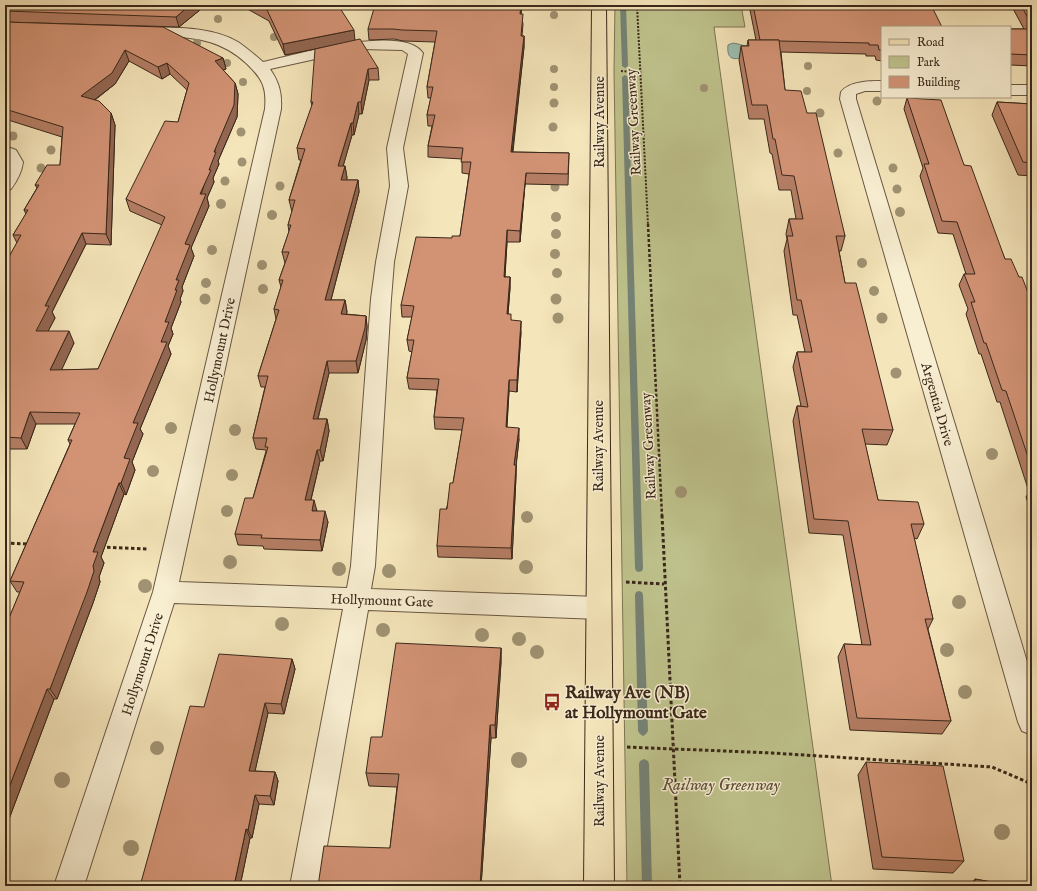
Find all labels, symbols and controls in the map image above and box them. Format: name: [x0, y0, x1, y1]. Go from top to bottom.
legend: [881, 26, 1011, 98]
text: Road: [917, 35, 945, 50]
text: Park: [917, 55, 940, 70]
street label: Railway Greenway: [622, 68, 646, 176]
text: Building: [917, 75, 961, 90]
street label: Railway Avenue: [591, 76, 609, 168]
street label: Hollymount Drive: [200, 295, 240, 404]
street label: Argentia Drive: [916, 359, 958, 449]
street label: Railway Greenway: [637, 392, 661, 500]
street label: Railway Avenue: [590, 400, 608, 492]
street label: Hollymount Gate: [330, 590, 434, 612]
street label: Hollymount Drive: [118, 610, 168, 718]
place label: Railway Ave (NB) at Hollymount Gate: [565, 683, 707, 724]
bus stop icon: Railway Ave (NB) at Hollymount Gate: [542, 692, 562, 712]
street label: Railway Avenue: [591, 735, 609, 827]
park label: Railway Greenway: [662, 775, 781, 796]

